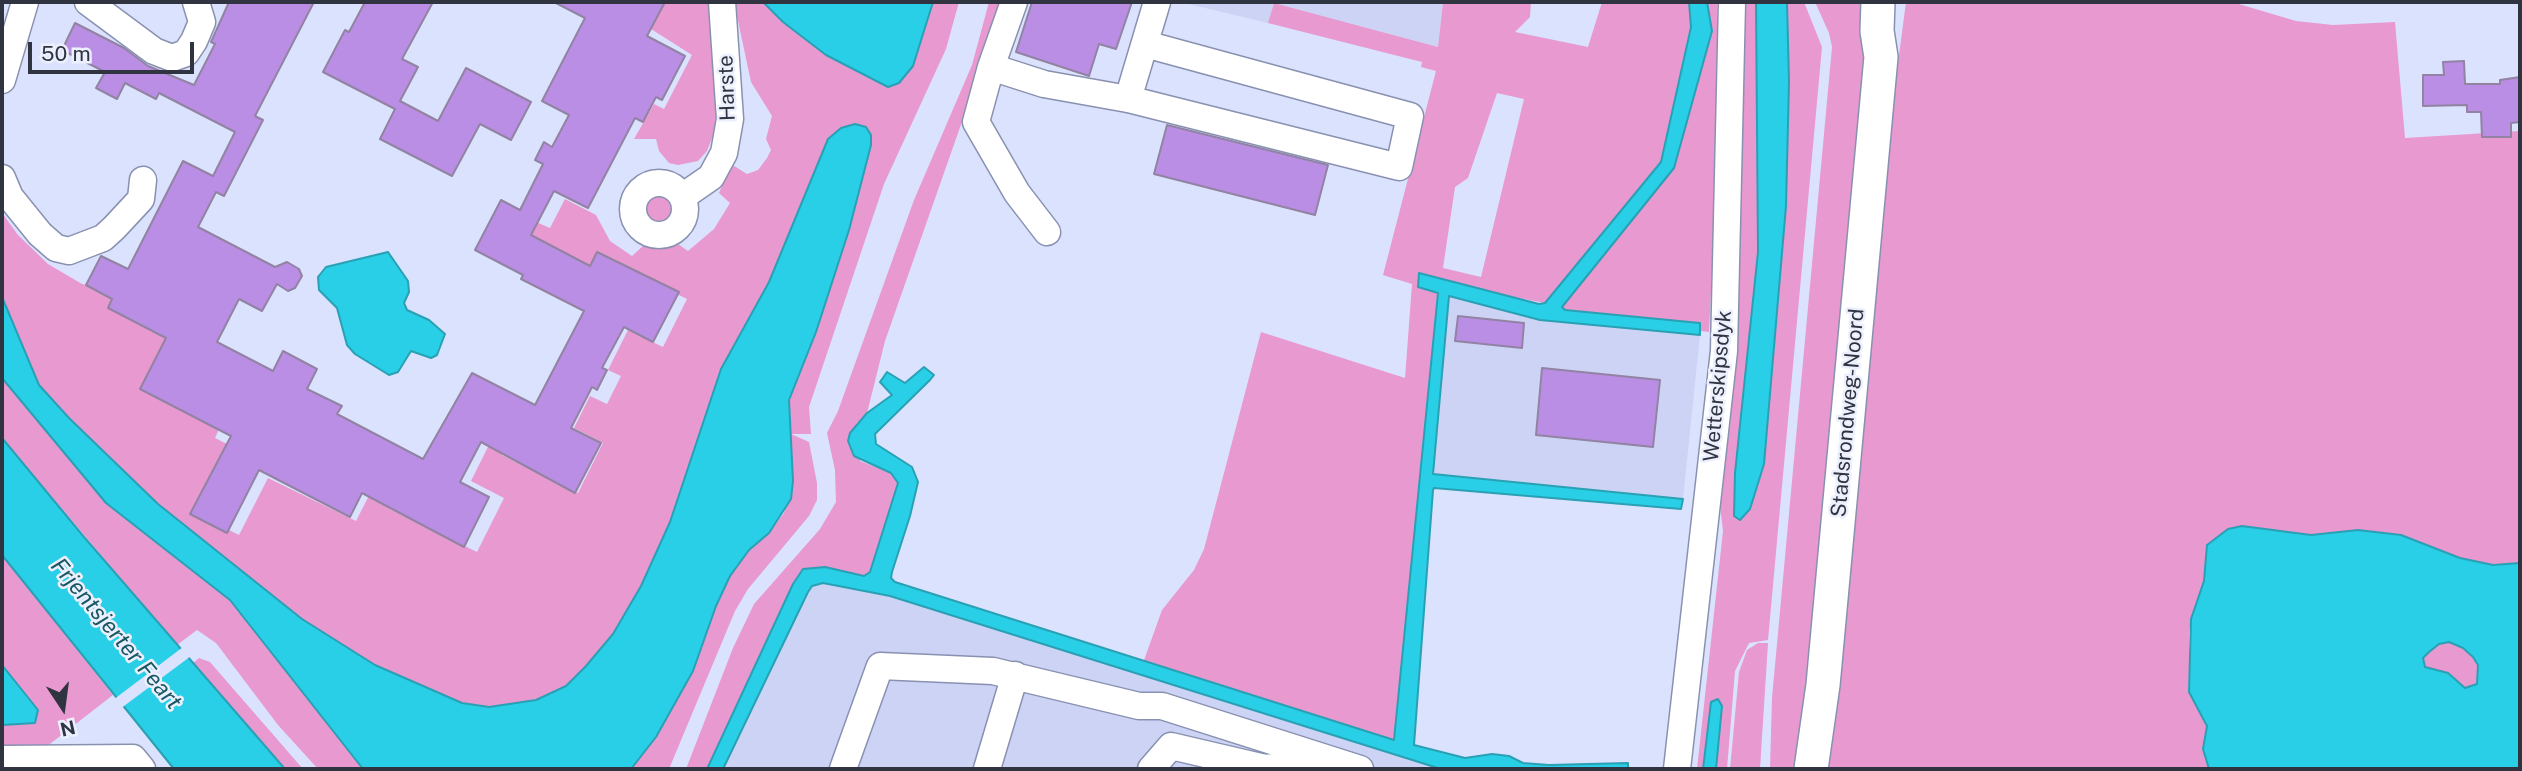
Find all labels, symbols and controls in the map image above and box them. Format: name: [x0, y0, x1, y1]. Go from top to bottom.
scale bar: [32, 28, 198, 72]
text: 50 m: [41, 41, 91, 66]
street label: Harste: [713, 55, 741, 121]
street label: Stadsrondweg-Noord: [1826, 308, 1870, 518]
street label: Wetterskipsdyk: [1699, 309, 1737, 463]
water label: Frjentsjerter Feart: [45, 553, 187, 715]
north arrow: [28, 673, 98, 743]
text: N: [58, 716, 77, 741]

